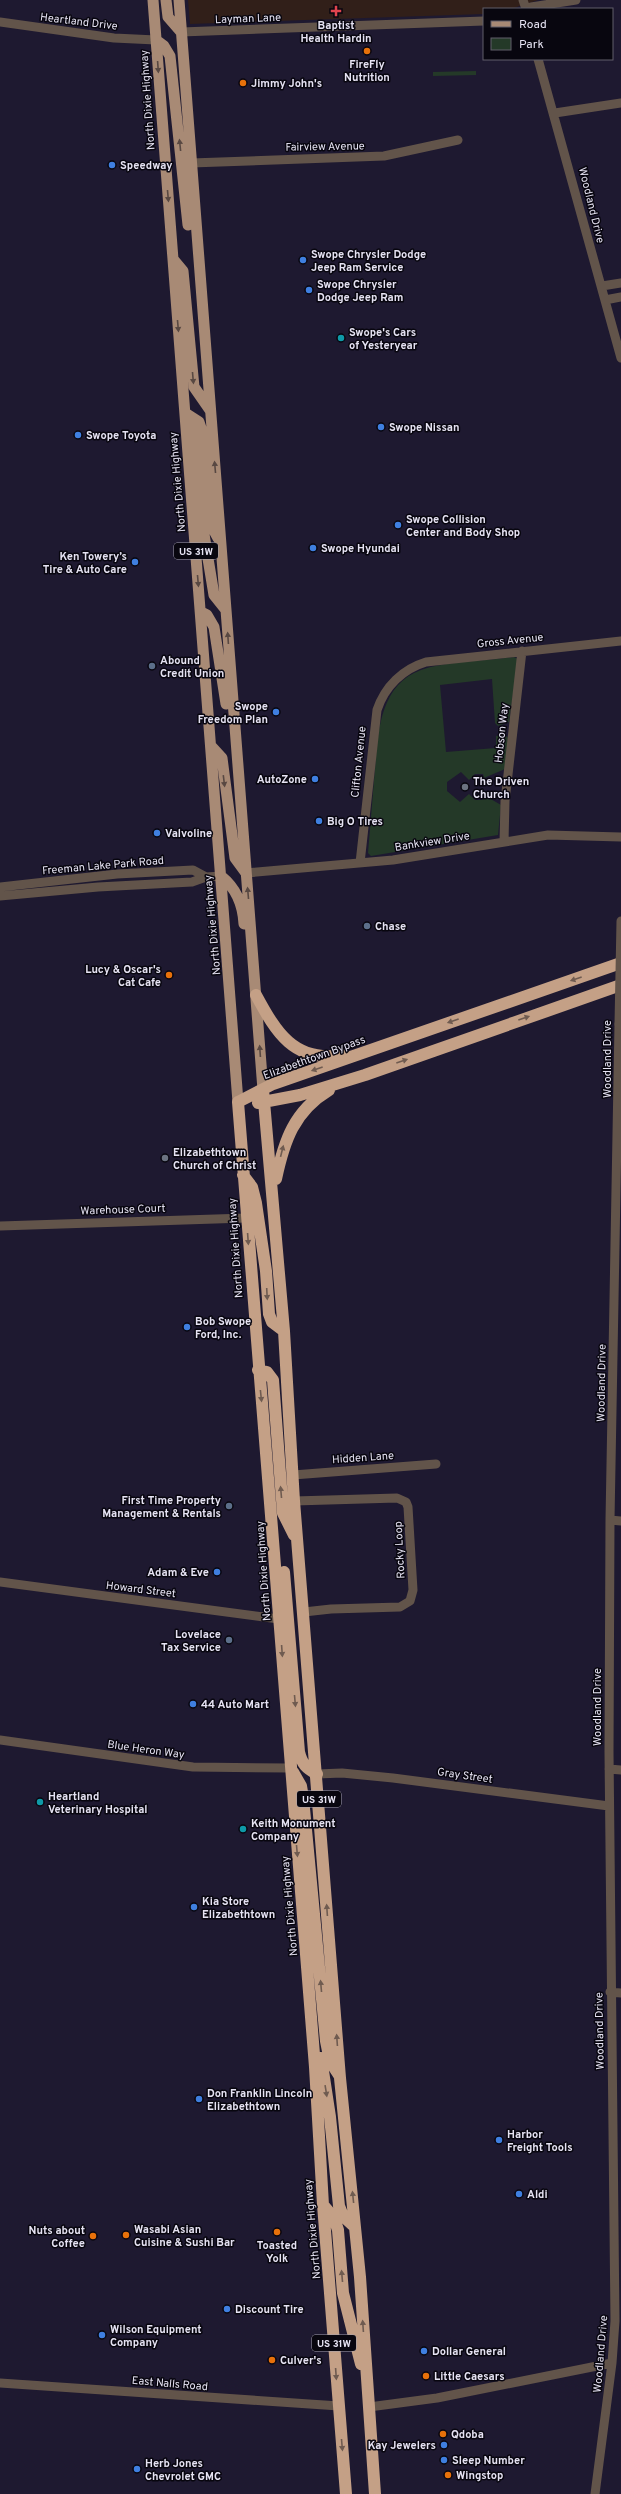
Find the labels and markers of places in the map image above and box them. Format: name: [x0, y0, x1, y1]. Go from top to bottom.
marker: Baptist Health Hardin: [330, 5, 342, 17]
place label: Baptist Health Hardin: [300, 19, 372, 46]
marker: FireFly Nutrition: [362, 46, 372, 56]
place label: FireFly Nutrition: [344, 58, 390, 85]
place label: Jimmy John's: [251, 77, 322, 91]
marker: Jimmy John's: [238, 78, 248, 88]
place label: Speedway: [120, 159, 173, 173]
marker: Speedway: [107, 160, 117, 170]
place label: Swope Chrysler Dodge Jeep Ram Service: [311, 248, 426, 275]
marker: Swope Chrysler Dodge Jeep Ram Service: [298, 255, 308, 265]
place label: Swope Chrysler Dodge Jeep Ram: [317, 278, 403, 305]
marker: Swope Chrysler Dodge Jeep Ram: [304, 285, 314, 295]
place label: Swope's Cars of Yesteryear: [349, 326, 418, 353]
marker: Swope's Cars of Yesteryear: [336, 333, 346, 343]
place label: Swope Nissan: [389, 421, 459, 435]
marker: Swope Nissan: [376, 422, 386, 432]
place label: Swope Toyota: [86, 429, 156, 443]
marker: Swope Toyota: [73, 430, 83, 440]
place label: Swope Collision Center and Body Shop: [406, 513, 520, 540]
marker: Swope Collision Center and Body Shop: [393, 520, 403, 530]
place label: Swope Hyundai: [321, 542, 400, 556]
marker: Swope Hyundai: [308, 543, 318, 553]
place label: Ken Towery’s Tire & Auto Care: [43, 550, 127, 577]
marker: Ken Towery’s Tire & Auto Care: [130, 557, 140, 567]
place label: Abound Credit Union: [160, 654, 224, 681]
marker: Abound Credit Union: [147, 661, 157, 671]
place label: Swope Freedom Plan: [198, 700, 268, 727]
marker: Swope Freedom Plan: [271, 707, 281, 717]
place label: AutoZone: [257, 773, 307, 787]
marker: AutoZone: [310, 774, 320, 784]
place label: The Driven Church: [473, 775, 529, 802]
marker: The Driven Church: [460, 782, 470, 792]
place label: Big O Tires: [327, 815, 383, 829]
marker: Big O Tires: [314, 816, 324, 826]
place label: Valvoline: [165, 827, 212, 841]
marker: Valvoline: [152, 828, 162, 838]
place label: Chase: [375, 920, 406, 934]
marker: Chase: [362, 921, 372, 931]
place label: Lucy & Oscar's Cat Cafe: [85, 963, 161, 990]
marker: Lucy & Oscar's Cat Cafe: [164, 970, 174, 980]
place label: Elizabethtown Church of Christ: [173, 1146, 256, 1173]
marker: Elizabethtown Church of Christ: [160, 1153, 170, 1163]
place label: Bob Swope Ford, Inc.: [195, 1315, 251, 1342]
marker: Bob Swope Ford, Inc.: [182, 1322, 192, 1332]
place label: First Time Property Management & Rentals: [102, 1494, 221, 1521]
marker: First Time Property Management & Rentals: [224, 1501, 234, 1511]
place label: Adam & Eve: [147, 1566, 209, 1580]
marker: Adam & Eve: [212, 1567, 222, 1577]
place label: Lovelace Tax Service: [161, 1628, 221, 1655]
marker: Lovelace Tax Service: [224, 1635, 234, 1645]
place label: 44 Auto Mart: [201, 1698, 269, 1712]
marker: 44 Auto Mart: [188, 1699, 198, 1709]
place label: Heartland Veterinary Hospital: [48, 1790, 148, 1817]
marker: Heartland Veterinary Hospital: [35, 1797, 45, 1807]
place label: Keith Monument Company: [251, 1817, 336, 1844]
marker: Keith Monument Company: [238, 1824, 248, 1834]
place label: Kia Store Elizabethtown: [202, 1895, 275, 1922]
marker: Kia Store Elizabethtown: [189, 1902, 199, 1912]
place label: Don Franklin Lincoln Elizabethtown: [207, 2087, 312, 2114]
marker: Don Franklin Lincoln Elizabethtown: [194, 2094, 204, 2104]
place label: Harbor Freight Tools: [507, 2128, 573, 2155]
marker: Harbor Freight Tools: [494, 2135, 504, 2145]
place label: Aldi: [527, 2188, 548, 2202]
marker: Aldi: [514, 2189, 524, 2199]
place label: Wasabi Asian Cuisine & Sushi Bar: [134, 2223, 235, 2250]
place label: Nuts about Coffee: [29, 2224, 85, 2251]
marker: Toasted Yolk: [272, 2227, 282, 2237]
marker: Wasabi Asian Cuisine & Sushi Bar: [121, 2230, 131, 2240]
marker: Nuts about Coffee: [88, 2231, 98, 2241]
place label: Toasted Yolk: [257, 2239, 297, 2266]
place label: Discount Tire: [235, 2303, 304, 2317]
marker: Discount Tire: [222, 2304, 232, 2314]
place label: Wilson Equipment Company: [110, 2323, 202, 2350]
marker: Wilson Equipment Company: [97, 2330, 107, 2340]
place label: Dollar General: [432, 2345, 506, 2359]
marker: Dollar General: [419, 2346, 429, 2356]
place label: Culver's: [280, 2354, 322, 2368]
marker: Culver's: [267, 2355, 277, 2365]
place label: Little Caesars: [434, 2370, 505, 2384]
marker: Little Caesars: [421, 2371, 431, 2381]
place label: Qdoba: [451, 2428, 484, 2442]
marker: Qdoba: [438, 2429, 448, 2439]
place label: Kay Jewelers: [368, 2439, 436, 2453]
marker: Kay Jewelers: [439, 2440, 449, 2450]
place label: Sleep Number: [452, 2454, 525, 2468]
marker: Sleep Number: [439, 2455, 449, 2465]
place label: Herb Jones Chevrolet GMC: [145, 2457, 221, 2484]
marker: Herb Jones Chevrolet GMC: [132, 2464, 142, 2474]
place label: Wingstop: [456, 2469, 503, 2483]
marker: Wingstop: [443, 2470, 453, 2480]

